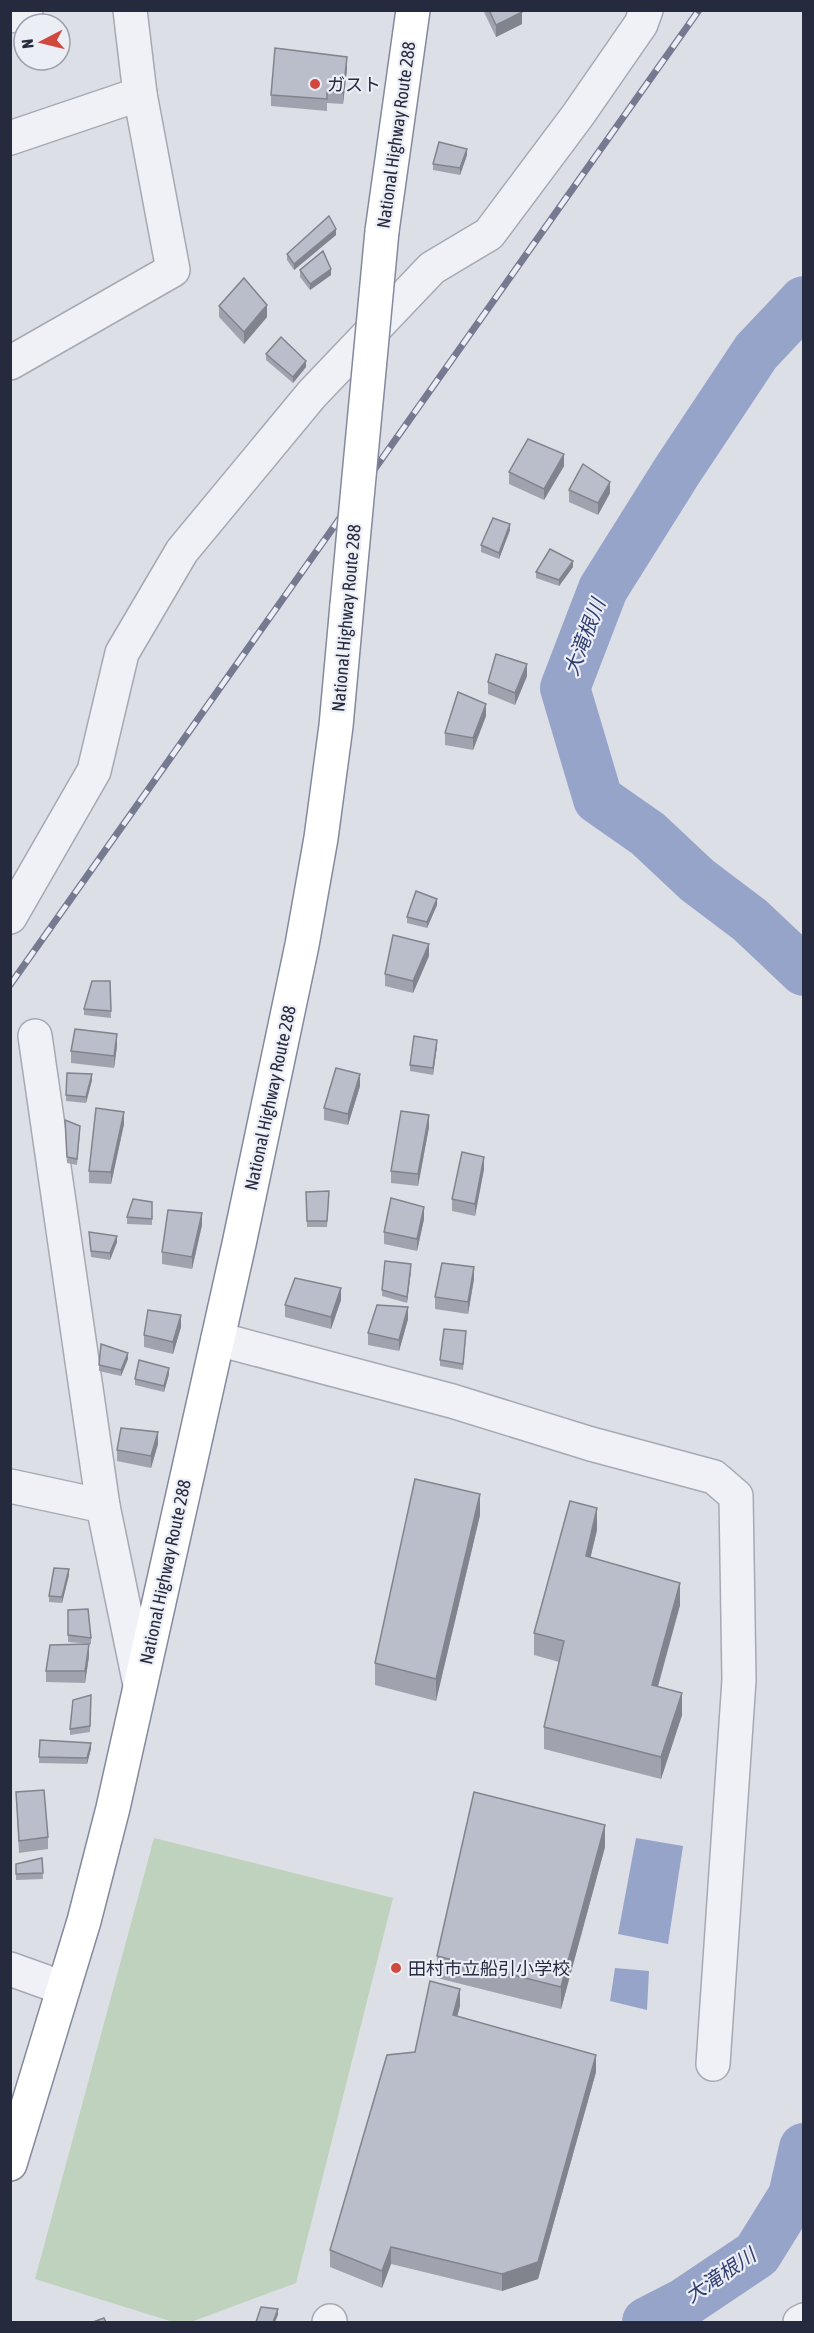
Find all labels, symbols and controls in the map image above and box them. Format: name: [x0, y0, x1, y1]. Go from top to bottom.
north arrow: [12, 12, 72, 72]
text: N: [18, 38, 37, 50]
street label: National Highway Route 288: [373, 40, 419, 230]
place label: ガスト: [327, 74, 381, 95]
marker: ガスト: [308, 77, 322, 91]
street label: National Highway Route 288: [327, 523, 365, 713]
water label: 大滝根川: [559, 594, 610, 678]
street label: National Highway Route 288: [240, 1004, 300, 1192]
street label: National Highway Route 288: [135, 1478, 195, 1666]
place label: 田村市立船引小学校: [408, 1958, 570, 1979]
marker: 田村市立船引小学校: [389, 1961, 403, 1975]
water label: 大滝根川: [680, 2242, 761, 2307]

